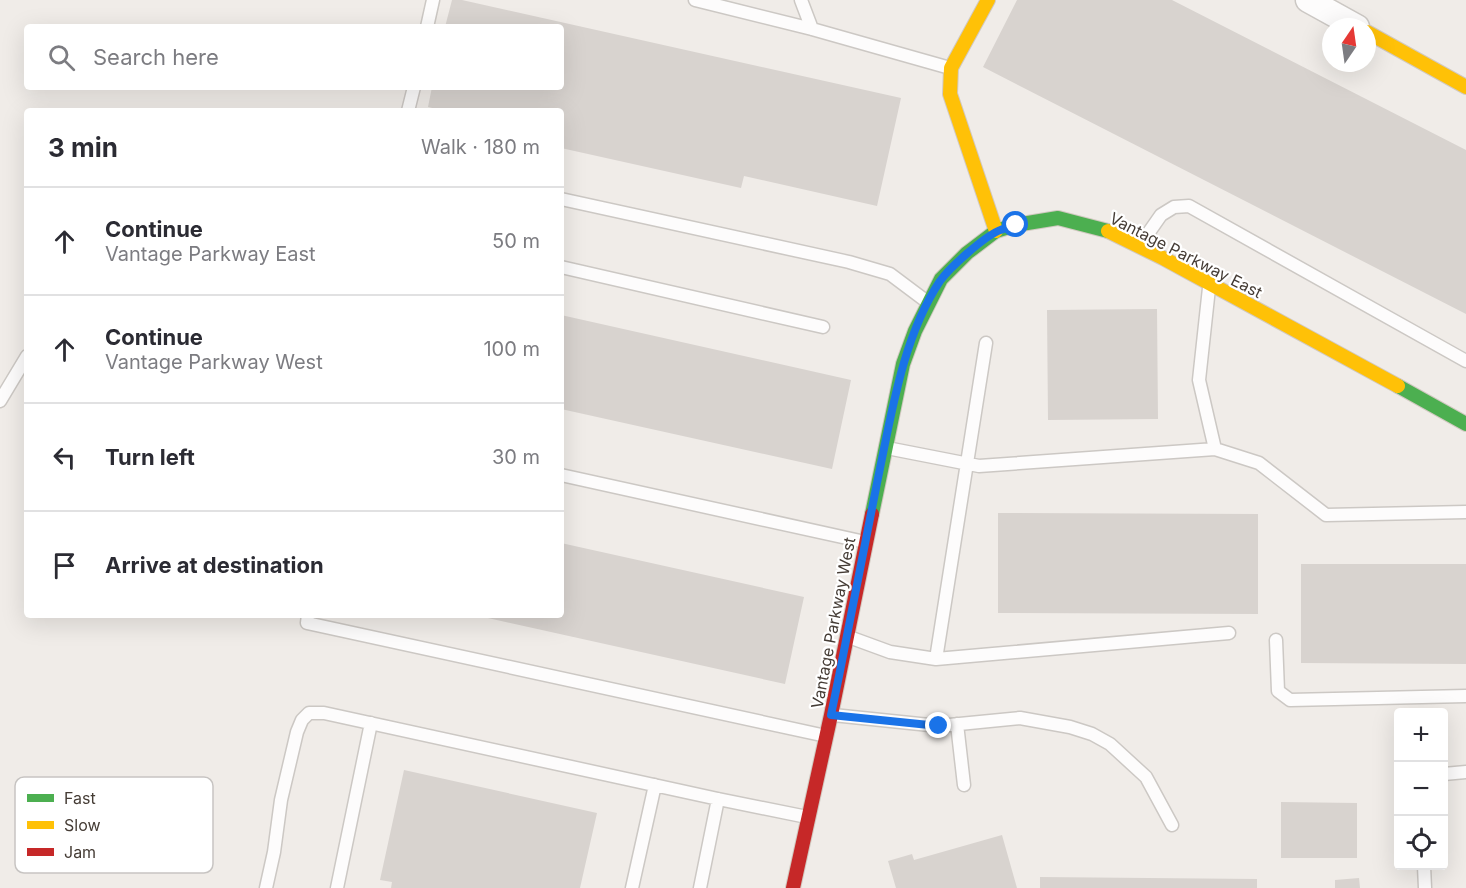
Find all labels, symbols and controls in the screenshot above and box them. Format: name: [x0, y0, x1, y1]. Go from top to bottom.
north arrow: [1322, 18, 1376, 72]
search box: [24, 24, 564, 90]
icon: search: [45, 41, 78, 74]
text: Search here: [93, 44, 219, 70]
text: 3 min: [48, 132, 118, 163]
text: Walk · 180 m: [421, 135, 540, 159]
street label: Vantage Parkway East: [1106, 208, 1266, 302]
route start: [1002, 211, 1028, 237]
text: Continue: [105, 216, 203, 242]
icon: ahead: [48, 225, 81, 258]
text: 50 m: [492, 229, 540, 253]
text: Vantage Parkway East: [105, 242, 316, 266]
text: Continue: [105, 324, 203, 350]
icon: ahead: [48, 333, 81, 366]
text: 100 m: [483, 337, 540, 361]
text: Vantage Parkway West: [105, 350, 323, 374]
icon: left: [48, 441, 81, 474]
text: Turn left: [105, 444, 195, 470]
text: 30 m: [492, 445, 540, 469]
street label: Vantage Parkway West: [807, 536, 859, 710]
icon: arrive: [48, 549, 81, 582]
text: Arrive at destination: [105, 552, 324, 578]
map controls: [1394, 708, 1448, 870]
button: +: [1394, 708, 1448, 762]
route end: [925, 712, 951, 738]
button: −: [1394, 762, 1448, 816]
legend: [15, 777, 213, 873]
text: Fast: [64, 788, 96, 808]
text: Slow: [64, 815, 101, 835]
button: locate: [1394, 816, 1448, 870]
text: Jam: [64, 842, 96, 862]

